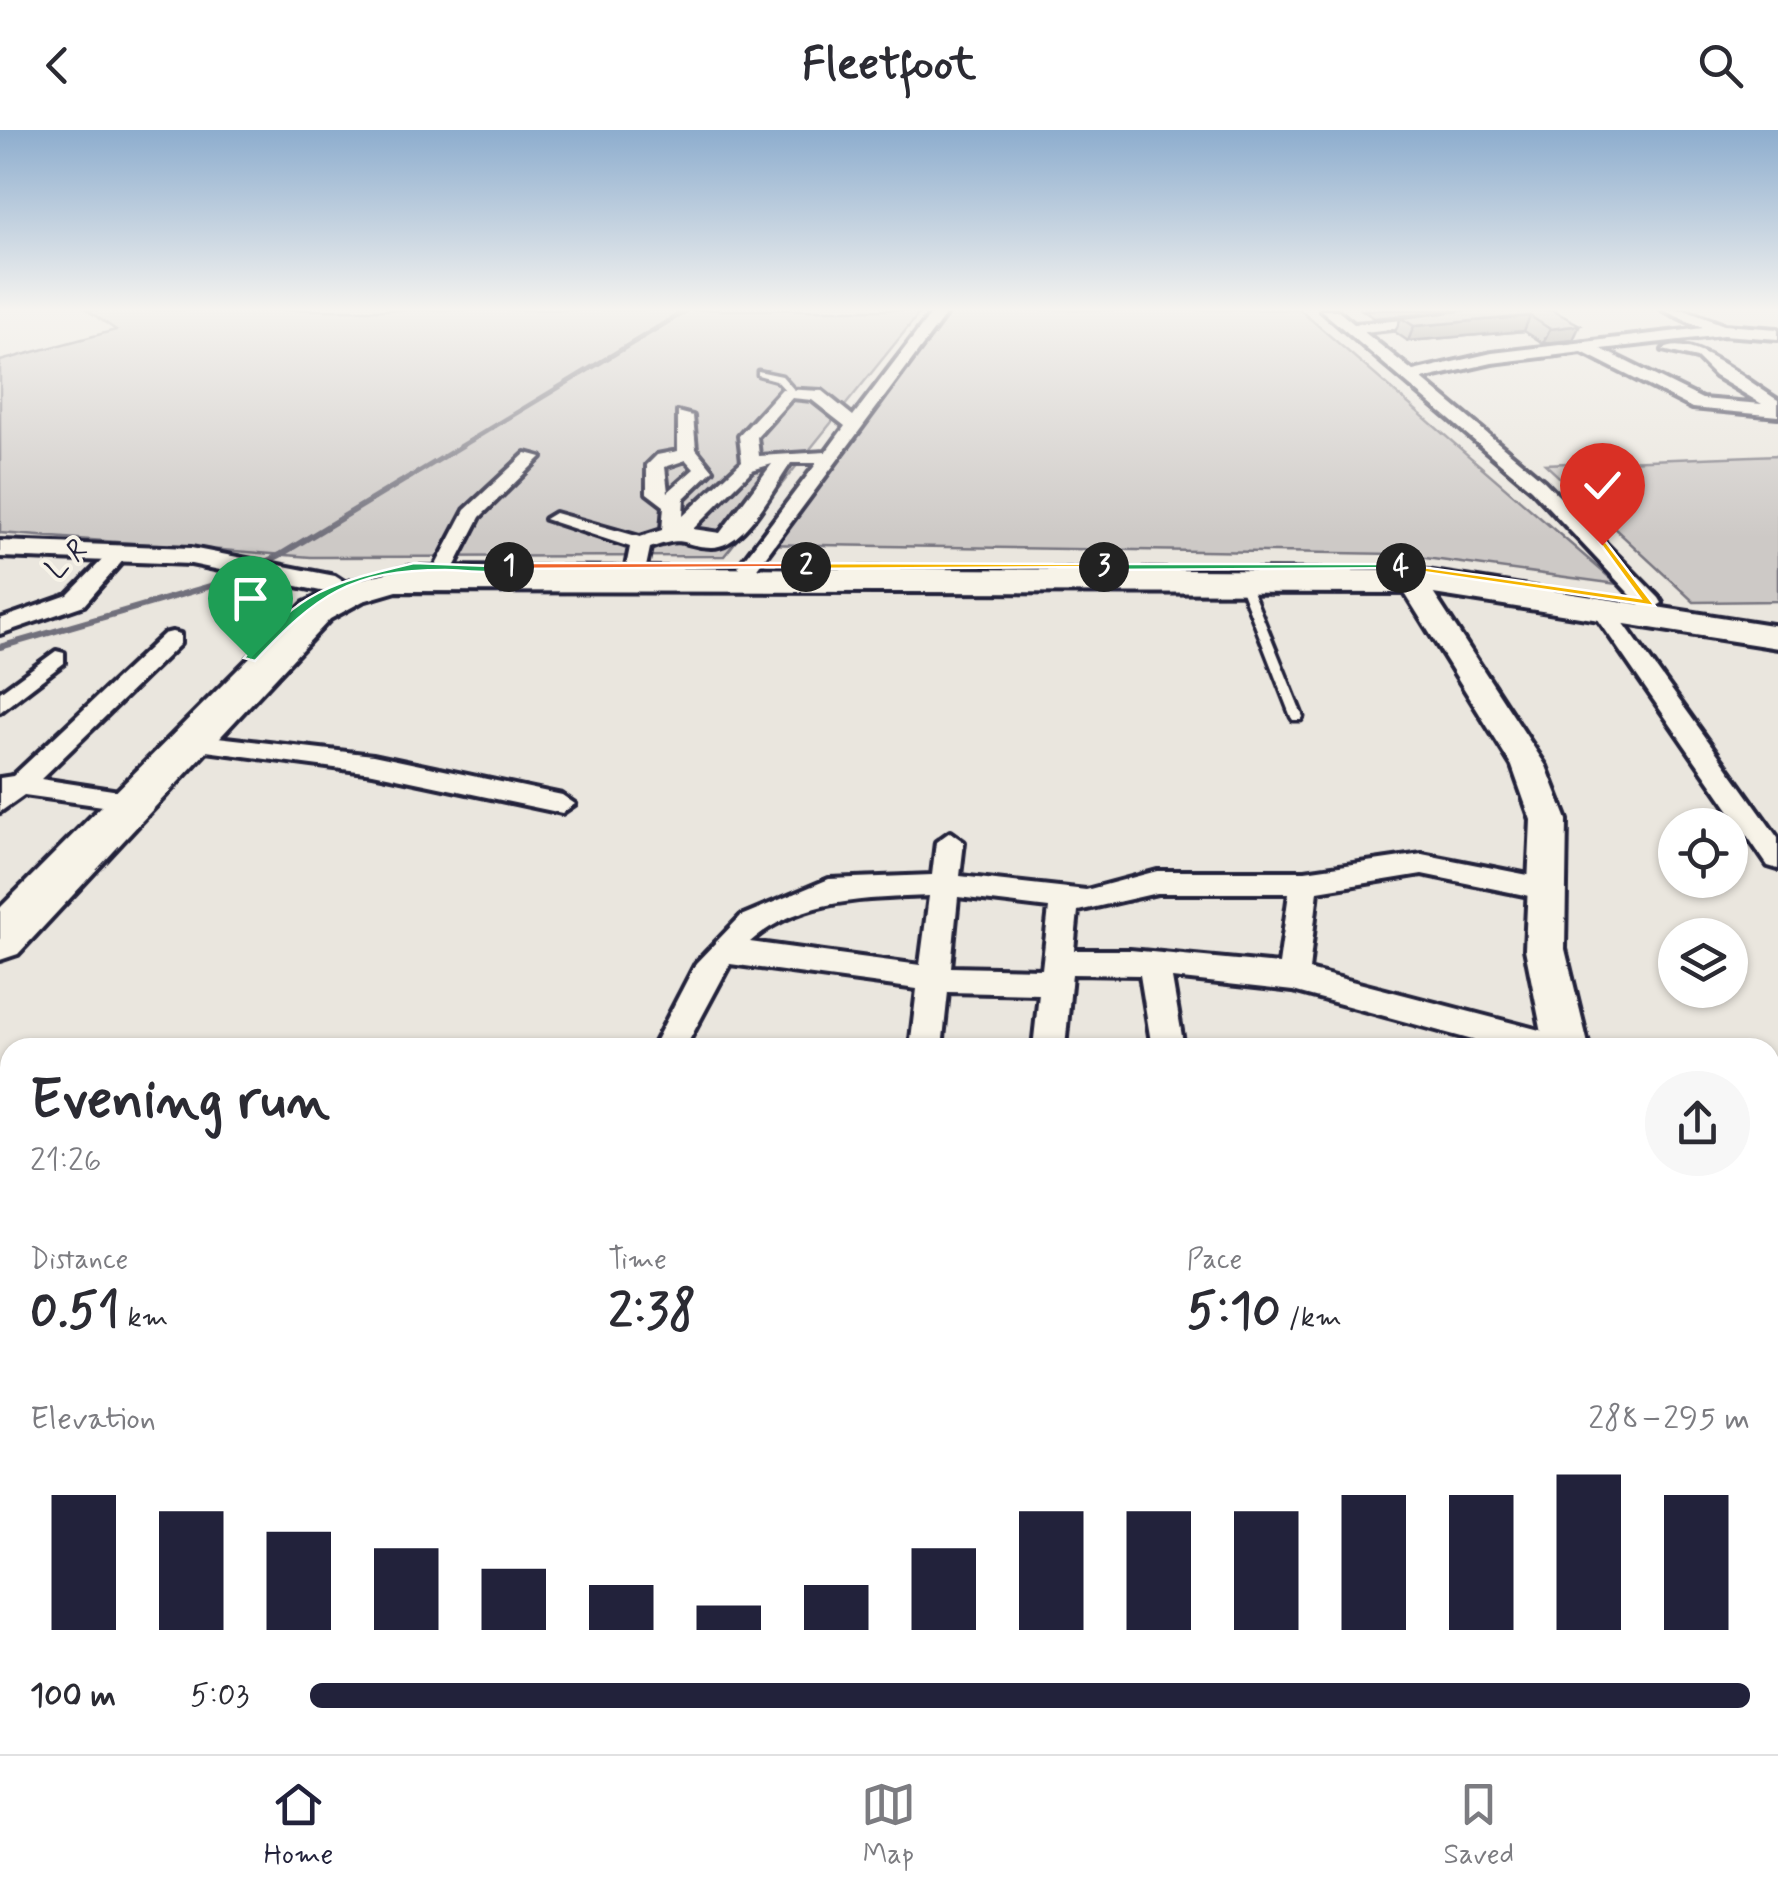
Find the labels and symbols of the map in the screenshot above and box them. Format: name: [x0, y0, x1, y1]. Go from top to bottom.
pin: [1560, 443, 1645, 546]
street label: L R: [38, 531, 96, 589]
pin: 1: [484, 542, 534, 592]
pin: 2: [781, 542, 831, 592]
pin: 3: [1079, 542, 1129, 592]
pin: 4: [1376, 543, 1426, 593]
pin: [208, 556, 293, 659]

